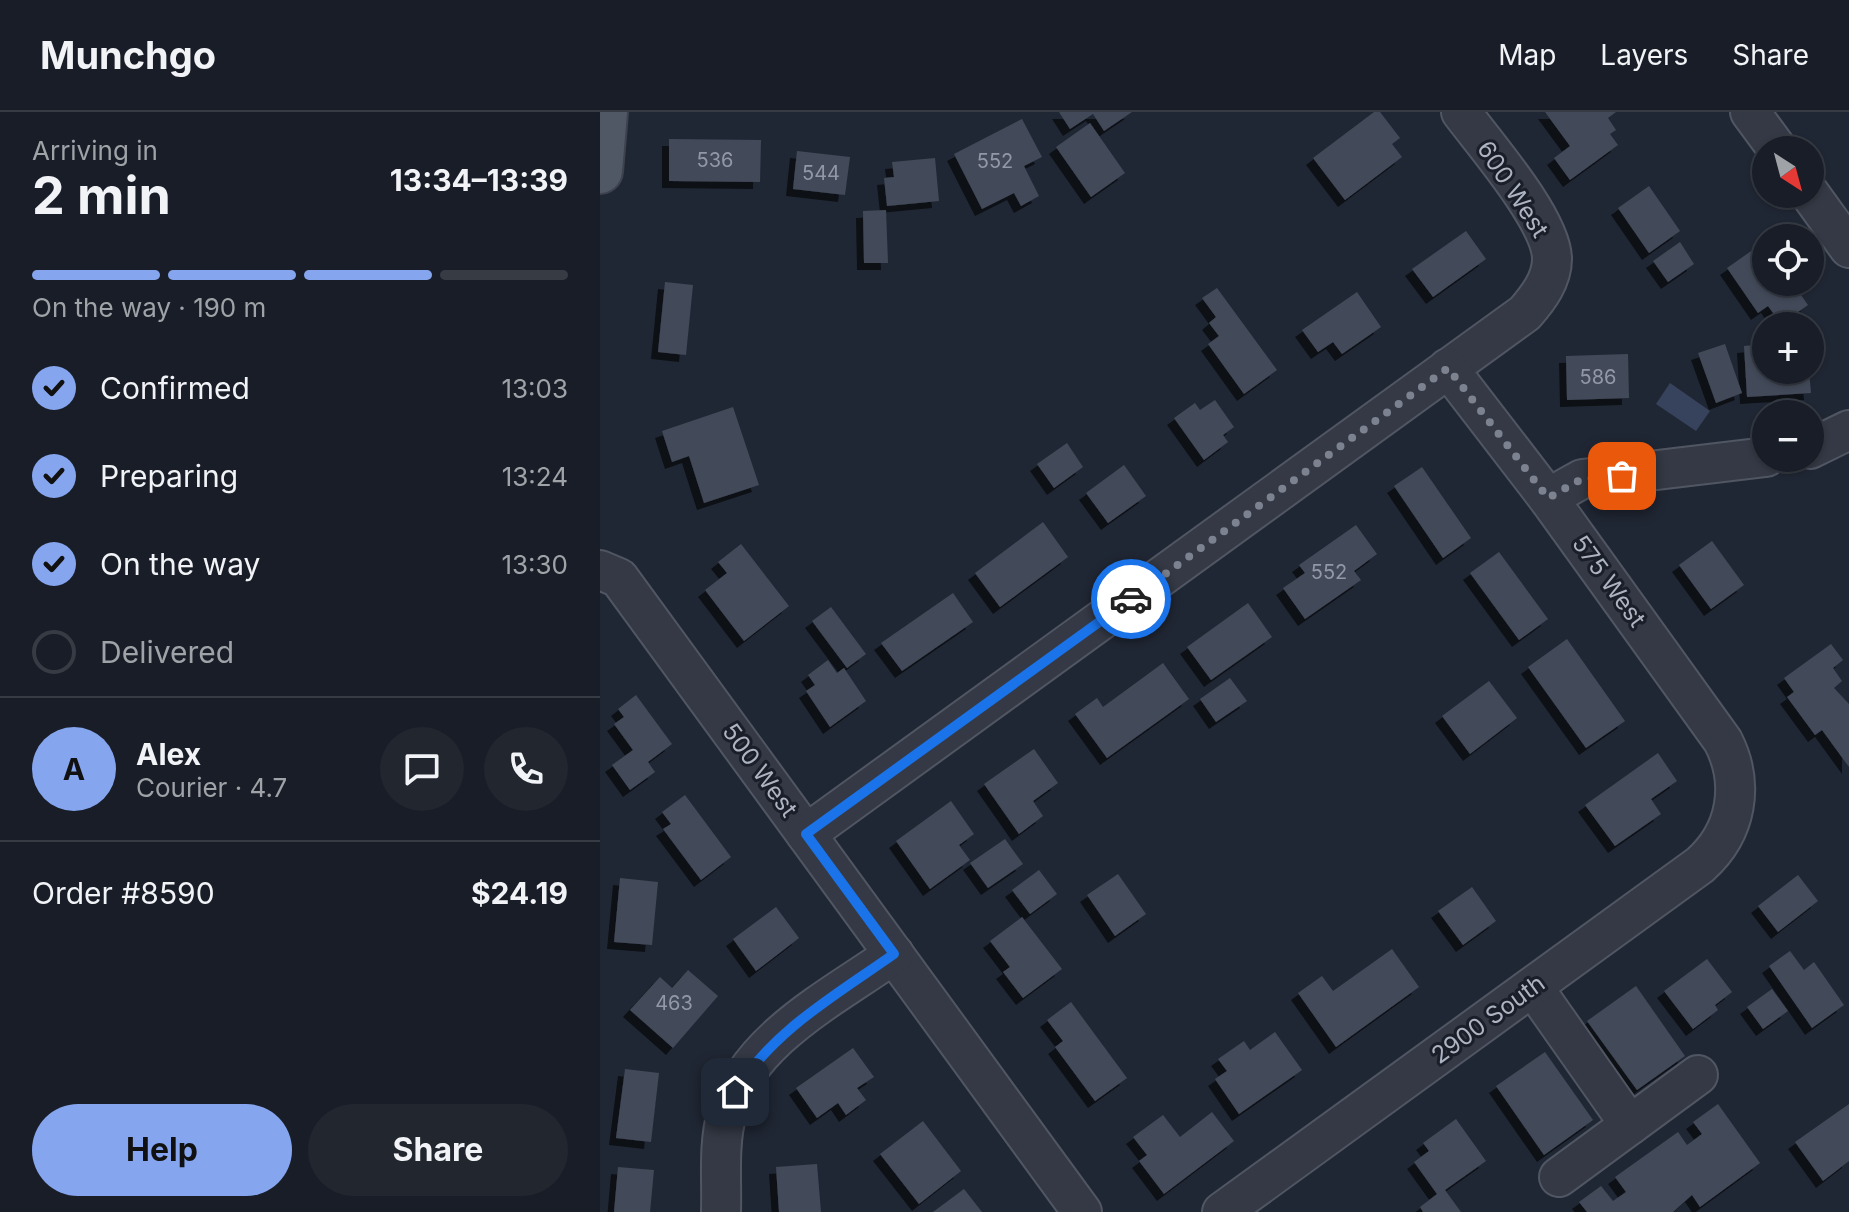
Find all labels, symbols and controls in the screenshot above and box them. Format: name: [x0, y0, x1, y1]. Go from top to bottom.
text: Munchgo: [40, 32, 216, 78]
text: Map: [1498, 38, 1556, 72]
text: Layers: [1600, 38, 1688, 72]
text: Share: [1732, 38, 1809, 72]
text: Arriving in: [32, 135, 158, 166]
street label: 600 West: [1471, 135, 1555, 243]
north arrow: [1752, 136, 1824, 208]
map controls: [1752, 136, 1824, 472]
house number: 536: [697, 148, 733, 172]
house number: 552: [977, 149, 1013, 173]
house number: 544: [802, 161, 840, 185]
text: 13:34–13:39: [390, 162, 568, 198]
text: 2 min: [32, 164, 171, 227]
button: locate: [1752, 224, 1824, 296]
text: On the way · 190 m: [32, 292, 266, 323]
button: +: [1752, 312, 1824, 384]
house number: 586: [1580, 365, 1616, 389]
icon: check: [32, 366, 76, 410]
text: Confirmed: [100, 370, 250, 406]
text: 13:03: [501, 373, 568, 404]
button: −: [1752, 400, 1824, 472]
pin: [1588, 442, 1656, 510]
icon: check: [32, 454, 76, 498]
icon: bag: [1600, 454, 1644, 498]
text: Preparing: [100, 458, 238, 494]
text: 13:24: [502, 461, 568, 492]
street label: 575 West: [1566, 530, 1652, 633]
icon: check: [32, 542, 76, 586]
text: On the way: [100, 546, 260, 582]
text: 13:30: [501, 549, 568, 580]
courier: [1091, 559, 1171, 639]
house number: 552: [1311, 560, 1347, 584]
icon: car: [1109, 577, 1153, 621]
text: Delivered: [100, 634, 234, 670]
street label: 500 West: [716, 718, 804, 823]
button: chat: [380, 727, 464, 811]
button: phone: [484, 727, 568, 811]
text: Alex: [136, 736, 201, 772]
text: A: [63, 751, 85, 787]
text: Courier · 4.7: [136, 772, 287, 803]
text: Order #8590: [32, 875, 215, 911]
text: $24.19: [471, 875, 568, 911]
street label: 2900 South: [1426, 968, 1550, 1070]
house number: 463: [655, 991, 693, 1015]
pin: [701, 1058, 769, 1126]
icon: home: [713, 1070, 757, 1114]
button: Help: [32, 1104, 292, 1196]
button: Share: [308, 1104, 568, 1196]

